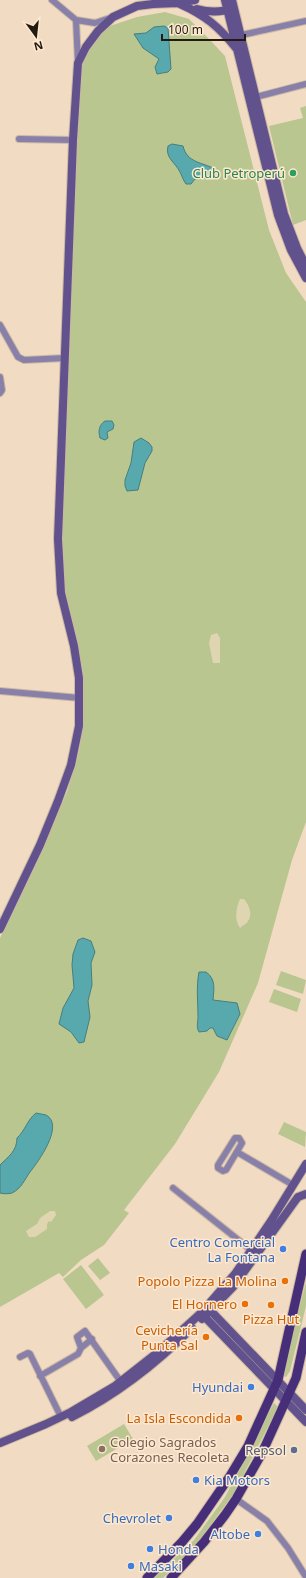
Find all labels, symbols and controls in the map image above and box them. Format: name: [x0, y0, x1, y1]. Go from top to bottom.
north arrow: [16, 16, 56, 56]
scale bar: [162, 16, 245, 42]
text: 100 m: [168, 21, 203, 38]
text: N: [32, 38, 45, 55]
place label: Club Petroperú: [192, 164, 285, 182]
marker: Club Petroperú: [288, 168, 298, 178]
place label: Centro Comercial La Fontana: [169, 1233, 275, 1266]
marker: Centro Comercial La Fontana: [278, 1244, 288, 1254]
place label: Popolo Pizza La Molina: [138, 1272, 277, 1290]
marker: Popolo Pizza La Molina: [280, 1276, 290, 1286]
place label: El Hornero: [172, 1295, 237, 1313]
marker: El Hornero: [240, 1299, 250, 1309]
marker: Pizza Hut: [266, 1300, 276, 1310]
place label: Pizza Hut: [243, 1310, 300, 1328]
place label: Cevichería Punta Sal: [135, 1321, 198, 1354]
marker: Cevichería Punta Sal: [201, 1332, 211, 1342]
place label: Hyundai: [192, 1378, 243, 1396]
marker: Hyundai: [246, 1382, 256, 1392]
place label: La Isla Escondida: [127, 1409, 231, 1427]
marker: La Isla Escondida: [234, 1413, 244, 1423]
place label: Colegio Sagrados Corazones Recoleta: [110, 1433, 230, 1466]
place label: Repsol: [245, 1441, 286, 1459]
marker: Colegio Sagrados Corazones Recoleta: [97, 1444, 107, 1454]
marker: Repsol: [289, 1445, 299, 1455]
place label: Kia Motors: [204, 1471, 270, 1489]
marker: Kia Motors: [191, 1475, 201, 1485]
place label: Chevrolet: [103, 1509, 161, 1527]
marker: Chevrolet: [164, 1513, 174, 1523]
place label: Altobe: [210, 1525, 250, 1543]
marker: Altobe: [253, 1529, 263, 1539]
place label: Honda: [158, 1540, 199, 1558]
marker: Honda: [145, 1544, 155, 1554]
place label: Masaki: [139, 1557, 182, 1575]
marker: Masaki: [126, 1561, 136, 1571]

